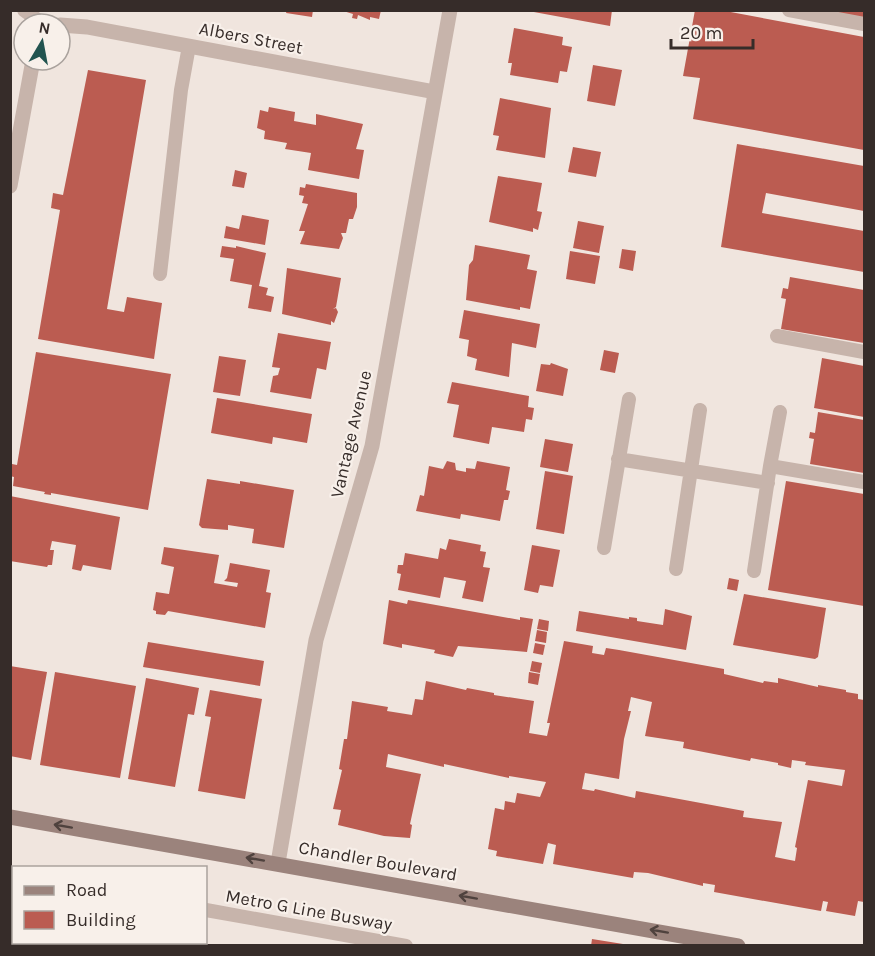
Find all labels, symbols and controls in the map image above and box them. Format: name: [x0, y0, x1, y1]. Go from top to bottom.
north arrow: [12, 12, 72, 72]
scale bar: [671, 12, 754, 50]
text: N: [37, 17, 52, 38]
street label: Albers Street: [197, 17, 305, 59]
text: 20 m: [680, 22, 722, 44]
street label: Vantage Avenue: [326, 368, 376, 500]
one-way arrow: [53, 820, 73, 831]
street label: Chandler Boulevard: [297, 836, 459, 886]
one-way arrow: [246, 853, 265, 864]
legend: [12, 866, 207, 944]
text: Road: [66, 879, 107, 901]
street label: Metro G Line Busway: [224, 885, 395, 936]
one-way arrow: [458, 891, 478, 902]
text: Building: [66, 909, 136, 931]
one-way arrow: [650, 926, 670, 937]

